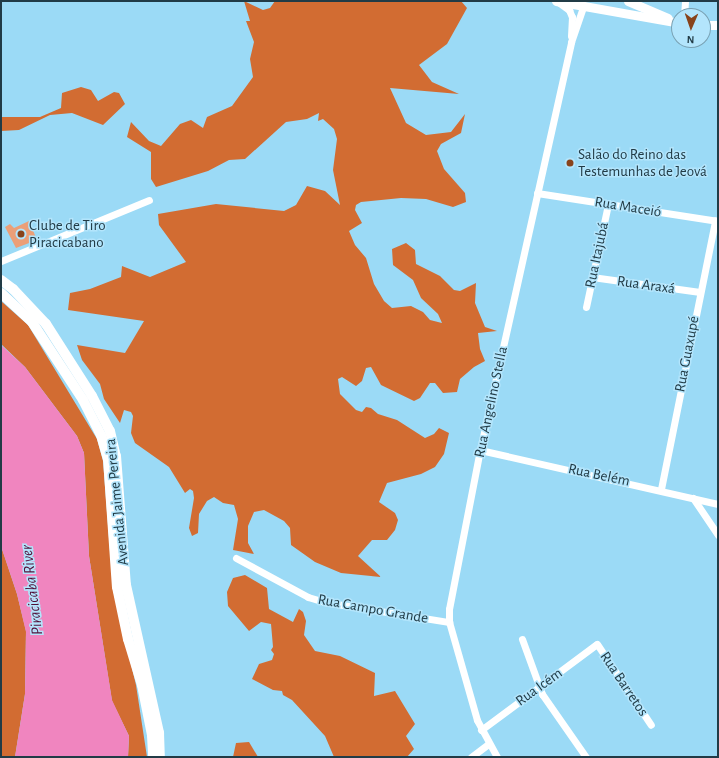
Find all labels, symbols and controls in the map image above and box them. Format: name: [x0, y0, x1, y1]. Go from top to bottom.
north arrow: [671, 8, 711, 48]
text: N: [687, 34, 695, 45]
place label: Salão do Reino das Testemunhas de Jeová: [578, 145, 707, 180]
marker: Salão do Reino das Testemunhas de Jeová: [565, 158, 575, 168]
street label: Rua Maceió: [593, 193, 663, 221]
place label: Clube de Tiro Piracicabano: [29, 216, 106, 251]
street label: Rua Itajubá: [581, 220, 613, 290]
marker: Clube de Tiro Piracicabano: [16, 229, 26, 239]
street label: Rua Araxá: [616, 272, 676, 298]
street label: Rua Guaxupé: [671, 314, 703, 394]
street label: Rua Angelino Stella: [470, 345, 512, 459]
street label: Avenida Jaime Pereira: [101, 438, 133, 566]
street label: Rua Belém: [567, 460, 631, 490]
water label: Piracicaba River: [17, 544, 47, 636]
street label: Rua Campo Grande: [316, 590, 430, 628]
street label: Rua Barretos: [596, 648, 652, 720]
street label: Rua Icém: [512, 664, 566, 710]

